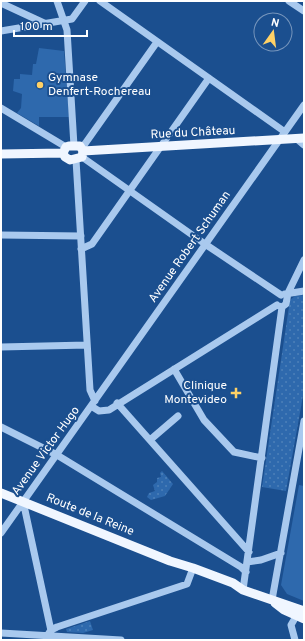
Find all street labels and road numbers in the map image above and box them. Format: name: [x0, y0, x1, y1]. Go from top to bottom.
street label: Rue du Château: [150, 123, 236, 143]
street label: Avenue Robert Schuman: [145, 188, 235, 306]
street label: Avenue Victor Hugo: [8, 403, 84, 499]
street label: Route de la Reine: [44, 490, 136, 540]

